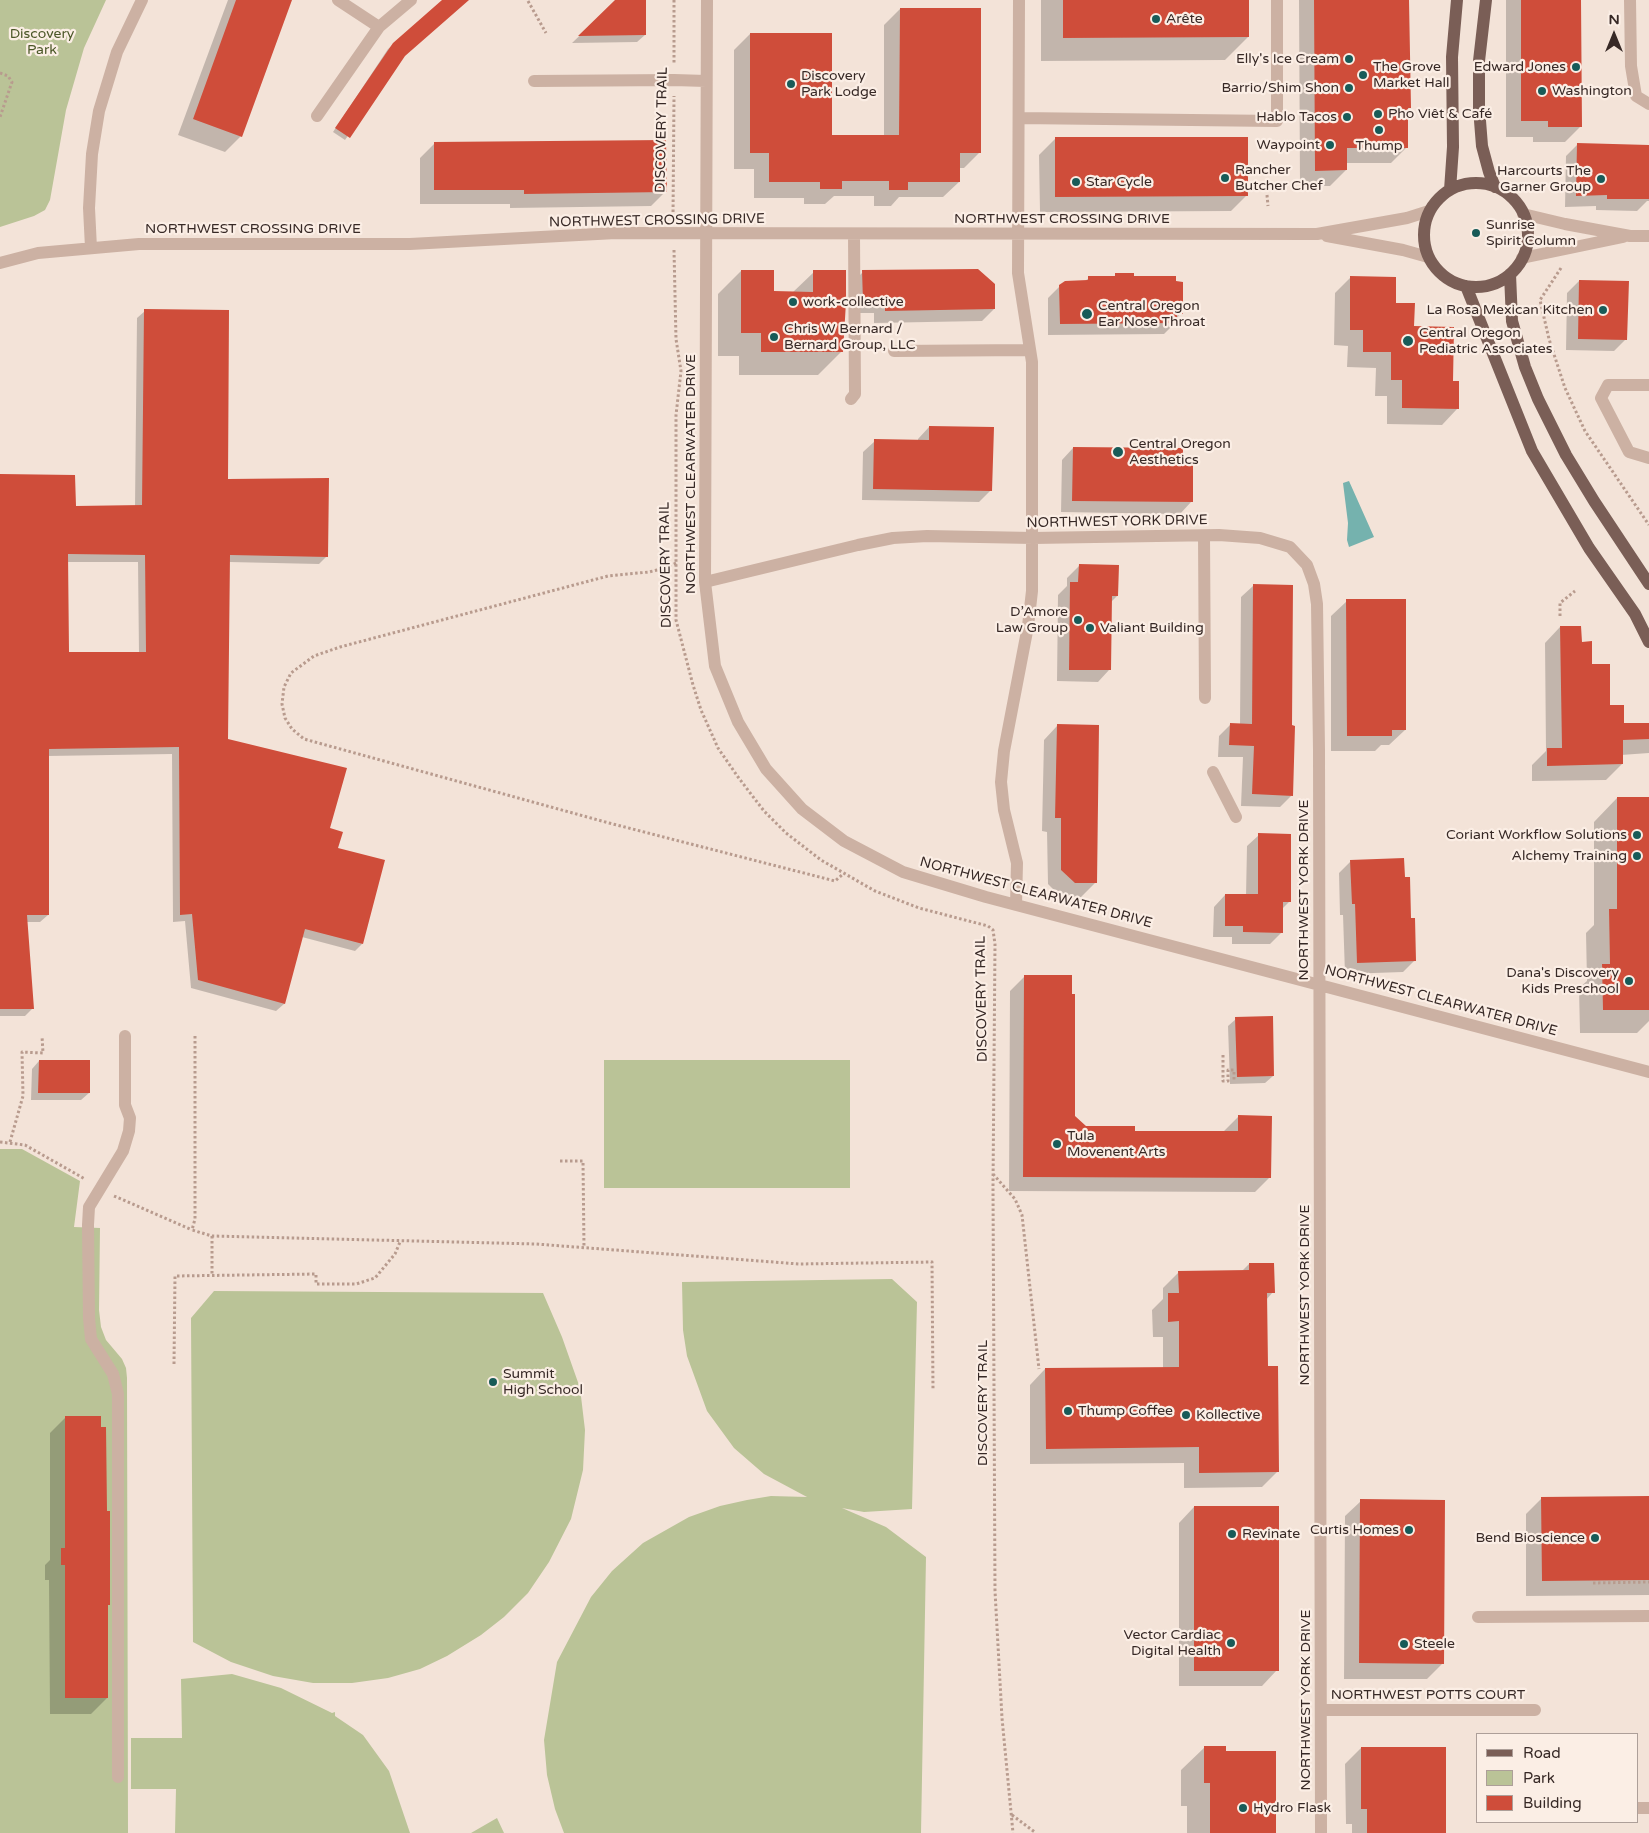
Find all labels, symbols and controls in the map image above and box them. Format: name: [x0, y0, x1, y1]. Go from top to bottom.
north arrow: [1589, 10, 1639, 60]
place label: Arête: [1166, 11, 1203, 27]
text: N: [1608, 11, 1620, 28]
marker: Arête: [1150, 13, 1162, 25]
park label: Discovery Park: [10, 26, 74, 58]
place label: Elly's Ice Cream: [1236, 51, 1339, 67]
marker: Elly's Ice Cream: [1343, 53, 1355, 65]
place label: The Grove Market Hall: [1373, 59, 1450, 92]
place label: Edward Jones: [1474, 59, 1566, 75]
marker: Edward Jones: [1570, 61, 1582, 73]
street label: DISCOVERY TRAIL: [653, 67, 671, 193]
place label: Discovery Park Lodge: [801, 68, 877, 100]
marker: The Grove Market Hall: [1357, 69, 1369, 81]
marker: Discovery Park Lodge: [785, 78, 797, 90]
place label: Barrio/Shim Shon: [1221, 80, 1339, 96]
marker: Barrio/Shim Shon: [1343, 82, 1355, 94]
place label: Washington: [1552, 83, 1632, 99]
marker: Washington: [1536, 85, 1548, 97]
place label: Pho Viêt & Café: [1388, 106, 1492, 122]
marker: Pho Viêt & Café: [1372, 108, 1384, 120]
place label: Hablo Tacos: [1256, 109, 1337, 125]
marker: Hablo Tacos: [1341, 111, 1353, 123]
marker: Thump: [1373, 124, 1385, 136]
place label: Waypoint: [1257, 137, 1320, 153]
place label: Thump: [1355, 138, 1403, 154]
marker: Waypoint: [1324, 139, 1336, 151]
place label: Rancher Butcher Chef: [1235, 162, 1323, 194]
place label: Harcourts The Garner Group: [1497, 163, 1591, 196]
marker: Rancher Butcher Chef: [1219, 172, 1231, 184]
marker: Harcourts The Garner Group: [1595, 173, 1607, 185]
place label: Star Cycle: [1086, 174, 1152, 190]
marker: Star Cycle: [1070, 176, 1082, 188]
street label: NORTHWEST CROSSING DRIVE: [549, 211, 765, 231]
street label: NORTHWEST CROSSING DRIVE: [954, 211, 1170, 227]
place label: Sunrise Spirit Column: [1486, 217, 1576, 250]
street label: NORTHWEST CROSSING DRIVE: [145, 221, 361, 237]
marker: Sunrise Spirit Column: [1470, 227, 1482, 239]
place label: work-collective: [803, 294, 904, 310]
marker: work-collective: [787, 296, 799, 308]
place label: Central Oregon Ear Nose Throat: [1098, 298, 1205, 331]
place label: La Rosa Mexican Kitchen: [1426, 302, 1593, 318]
marker: La Rosa Mexican Kitchen: [1597, 304, 1609, 316]
marker: Central Oregon Ear Nose Throat: [1080, 307, 1094, 321]
place label: Chris W Bernard / Bernard Group, LLC: [784, 321, 916, 354]
place label: Central Oregon Pediatric Associates: [1419, 325, 1552, 358]
marker: Chris W Bernard / Bernard Group, LLC: [768, 331, 780, 343]
marker: Central Oregon Pediatric Associates: [1401, 334, 1415, 348]
street label: NORTHWEST CLEARWATER DRIVE: [683, 354, 699, 594]
place label: Central Oregon Aesthetics: [1129, 436, 1231, 468]
marker: Central Oregon Aesthetics: [1111, 445, 1125, 459]
street label: DISCOVERY TRAIL: [657, 502, 675, 628]
street label: NORTHWEST YORK DRIVE: [1026, 512, 1208, 532]
place label: D’Amore Law Group: [996, 604, 1068, 636]
marker: D’Amore Law Group: [1072, 614, 1084, 626]
place label: Valiant Building: [1100, 620, 1204, 636]
marker: Valiant Building: [1084, 622, 1096, 634]
street label: NORTHWEST YORK DRIVE: [1296, 799, 1312, 981]
place label: Coriant Workflow Solutions: [1446, 827, 1627, 843]
marker: Coriant Workflow Solutions: [1631, 829, 1643, 841]
place label: Alchemy Training: [1512, 848, 1627, 864]
marker: Alchemy Training: [1631, 850, 1643, 862]
street label: NORTHWEST CLEARWATER DRIVE: [918, 854, 1154, 932]
street label: DISCOVERY TRAIL: [973, 936, 991, 1062]
street label: NORTHWEST CLEARWATER DRIVE: [1323, 962, 1559, 1040]
place label: Dana's Discovery Kids Preschool: [1506, 965, 1619, 998]
marker: Dana's Discovery Kids Preschool: [1623, 975, 1635, 987]
place label: Tula Movenent Arts: [1067, 1128, 1166, 1160]
marker: Tula Movenent Arts: [1051, 1138, 1063, 1150]
street label: NORTHWEST YORK DRIVE: [1297, 1204, 1313, 1386]
street label: DISCOVERY TRAIL: [975, 1340, 991, 1466]
place label: Summit High School: [503, 1366, 583, 1398]
marker: Summit High School: [487, 1376, 499, 1388]
place label: Thump Coffee: [1078, 1403, 1173, 1419]
marker: Thump Coffee: [1062, 1405, 1074, 1417]
place label: Kollective: [1196, 1407, 1260, 1423]
marker: Kollective: [1180, 1409, 1192, 1421]
place label: Curtis Homes: [1310, 1522, 1399, 1538]
marker: Curtis Homes: [1403, 1524, 1415, 1536]
place label: Revinate: [1242, 1526, 1300, 1542]
marker: Revinate: [1226, 1528, 1238, 1540]
place label: Bend Bioscience: [1475, 1530, 1585, 1546]
marker: Bend Bioscience: [1589, 1532, 1601, 1544]
street label: NORTHWEST YORK DRIVE: [1298, 1609, 1314, 1791]
place label: Vector Cardiac Digital Health: [1124, 1627, 1221, 1660]
place label: Steele: [1414, 1636, 1455, 1652]
marker: Vector Cardiac Digital Health: [1225, 1637, 1237, 1649]
marker: Steele: [1398, 1638, 1410, 1650]
street label: NORTHWEST POTTS COURT: [1331, 1687, 1525, 1703]
legend: [1476, 1733, 1639, 1823]
text: Road: [1523, 1744, 1561, 1762]
text: Park: [1523, 1769, 1555, 1787]
text: Building: [1523, 1794, 1582, 1812]
place label: Hydro Flask: [1253, 1800, 1331, 1816]
marker: Hydro Flask: [1237, 1802, 1249, 1814]

